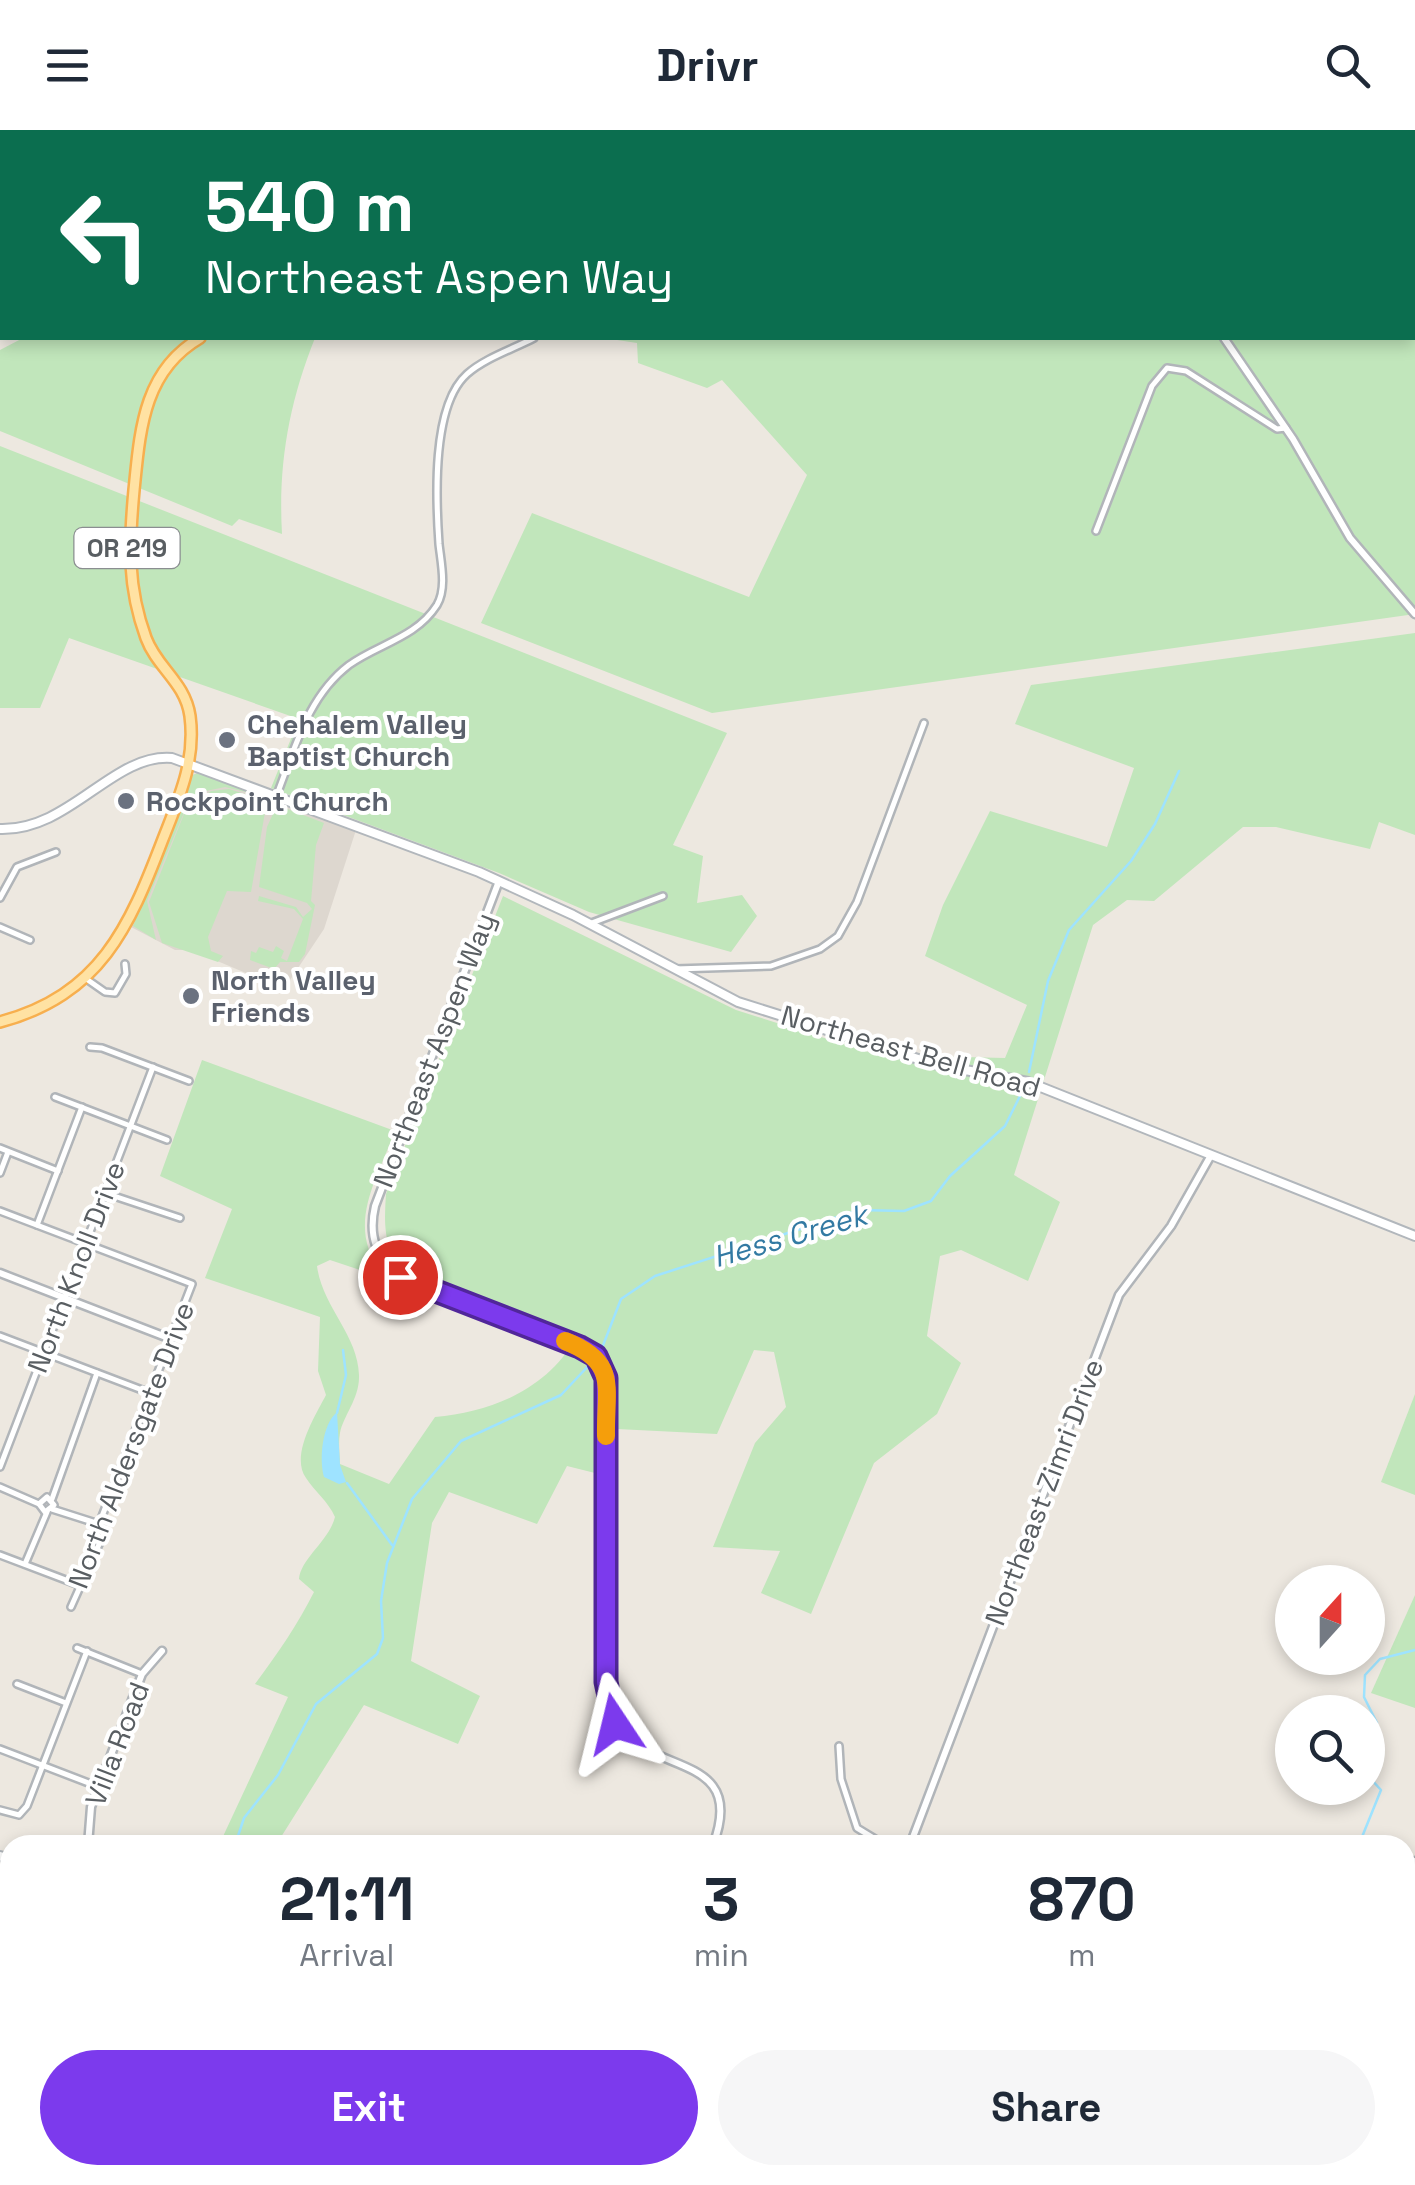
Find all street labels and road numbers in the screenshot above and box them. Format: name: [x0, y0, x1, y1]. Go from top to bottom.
road number: OR 219: [74, 528, 180, 568]
street label: Northeast Aspen Way: [365, 908, 503, 1192]
street label: Northeast Bell Road: [777, 997, 1045, 1105]
street label: North Knoll Drive: [19, 1156, 133, 1378]
street label: North Aldersgate Drive: [60, 1297, 202, 1593]
street label: Northeast Zimri Drive: [977, 1354, 1111, 1630]
street label: Villa Road: [77, 1677, 157, 1811]

